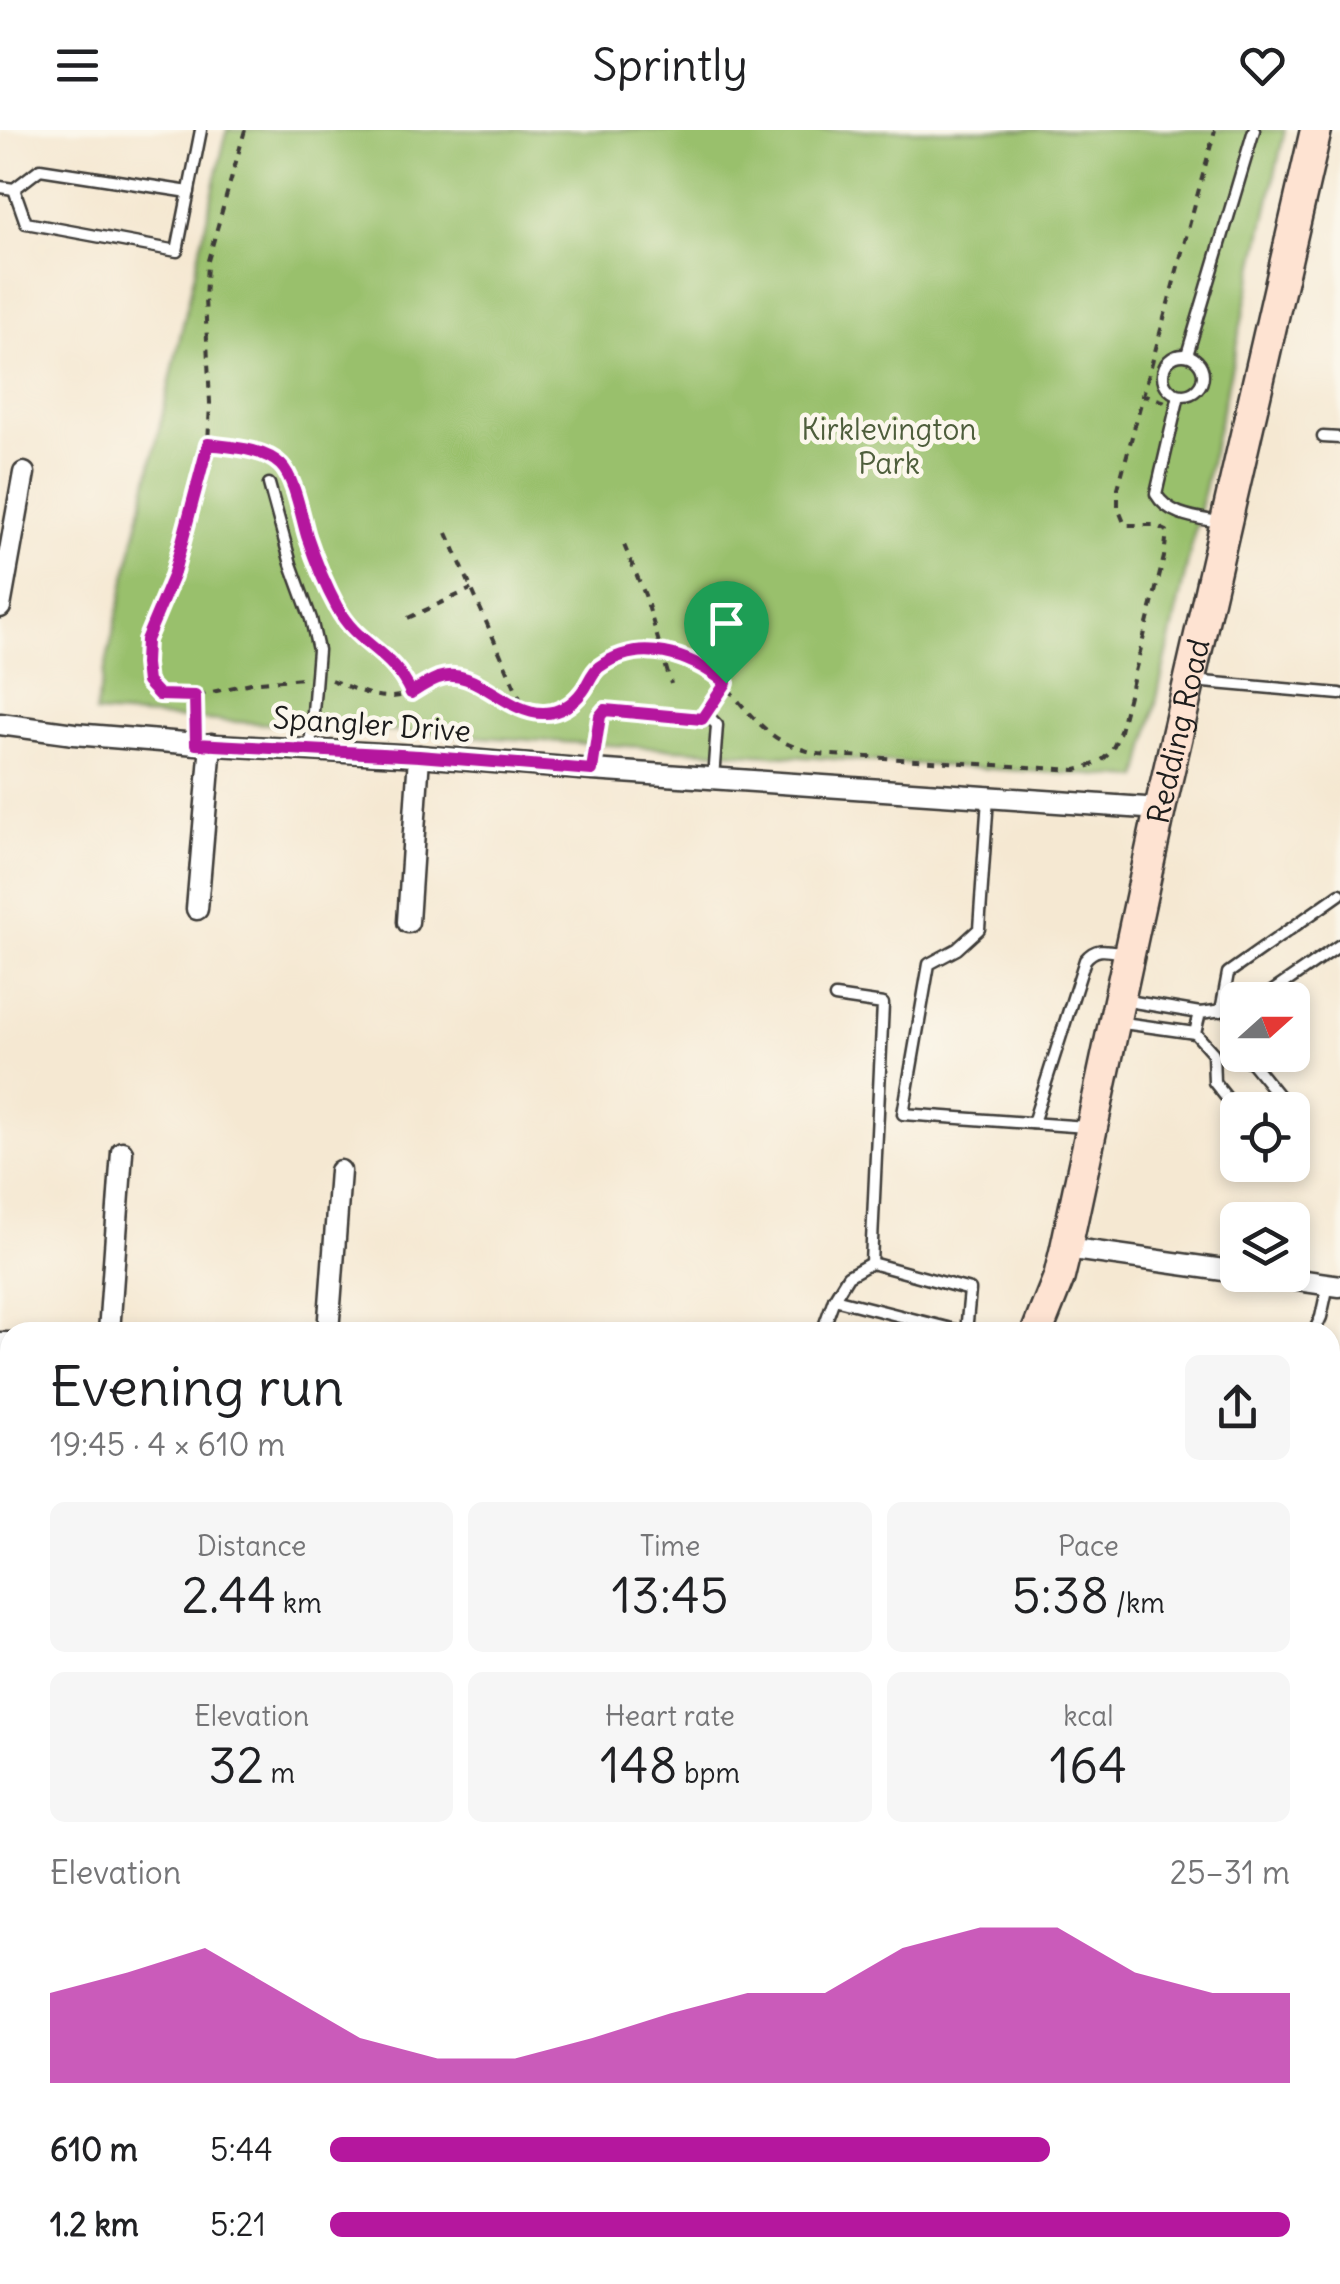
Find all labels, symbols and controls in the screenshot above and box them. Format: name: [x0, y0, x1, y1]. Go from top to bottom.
text: Sprintly: [592, 37, 748, 93]
icon: menu: [50, 38, 105, 93]
icon: heart: [1235, 38, 1290, 93]
park label: Kirklevington Park: [801, 410, 977, 482]
pin: [684, 581, 769, 684]
icon: arrive: [699, 596, 754, 651]
street label: Redding Road: [1138, 635, 1218, 827]
street label: Spangler Drive: [272, 698, 472, 750]
north arrow: [1220, 982, 1310, 1072]
map controls: [1220, 982, 1310, 1292]
button: locate: [1220, 1092, 1310, 1182]
button: layers: [1220, 1202, 1310, 1292]
text: Evening run: [50, 1352, 344, 1421]
button: share: [1185, 1355, 1290, 1460]
text: 19:45 · 4 × 610 m: [50, 1424, 285, 1465]
text: Distance: [197, 1528, 306, 1564]
text: Time: [640, 1528, 700, 1564]
text: Pace: [1058, 1528, 1119, 1564]
text: 2.44: [182, 1564, 276, 1627]
text: 13:45: [611, 1564, 729, 1627]
text: 5:38: [1012, 1564, 1109, 1627]
text: km: [276, 1585, 322, 1621]
text: /km: [1109, 1585, 1165, 1621]
text: Elevation: [194, 1698, 309, 1734]
text: Heart rate: [605, 1698, 735, 1734]
text: kcal: [1063, 1698, 1114, 1734]
text: 32: [208, 1734, 264, 1797]
text: 148: [600, 1734, 677, 1797]
text: 164: [1050, 1734, 1127, 1797]
text: m: [264, 1755, 295, 1791]
text: bpm: [677, 1755, 740, 1791]
text: Elevation: [50, 1852, 181, 1893]
text: 25–31 m: [1170, 1852, 1290, 1893]
text: 610 m: [50, 2129, 138, 2170]
text: 5:44: [210, 2129, 273, 2170]
text: 1.2 km: [50, 2204, 139, 2245]
text: 5:21: [210, 2204, 266, 2245]

